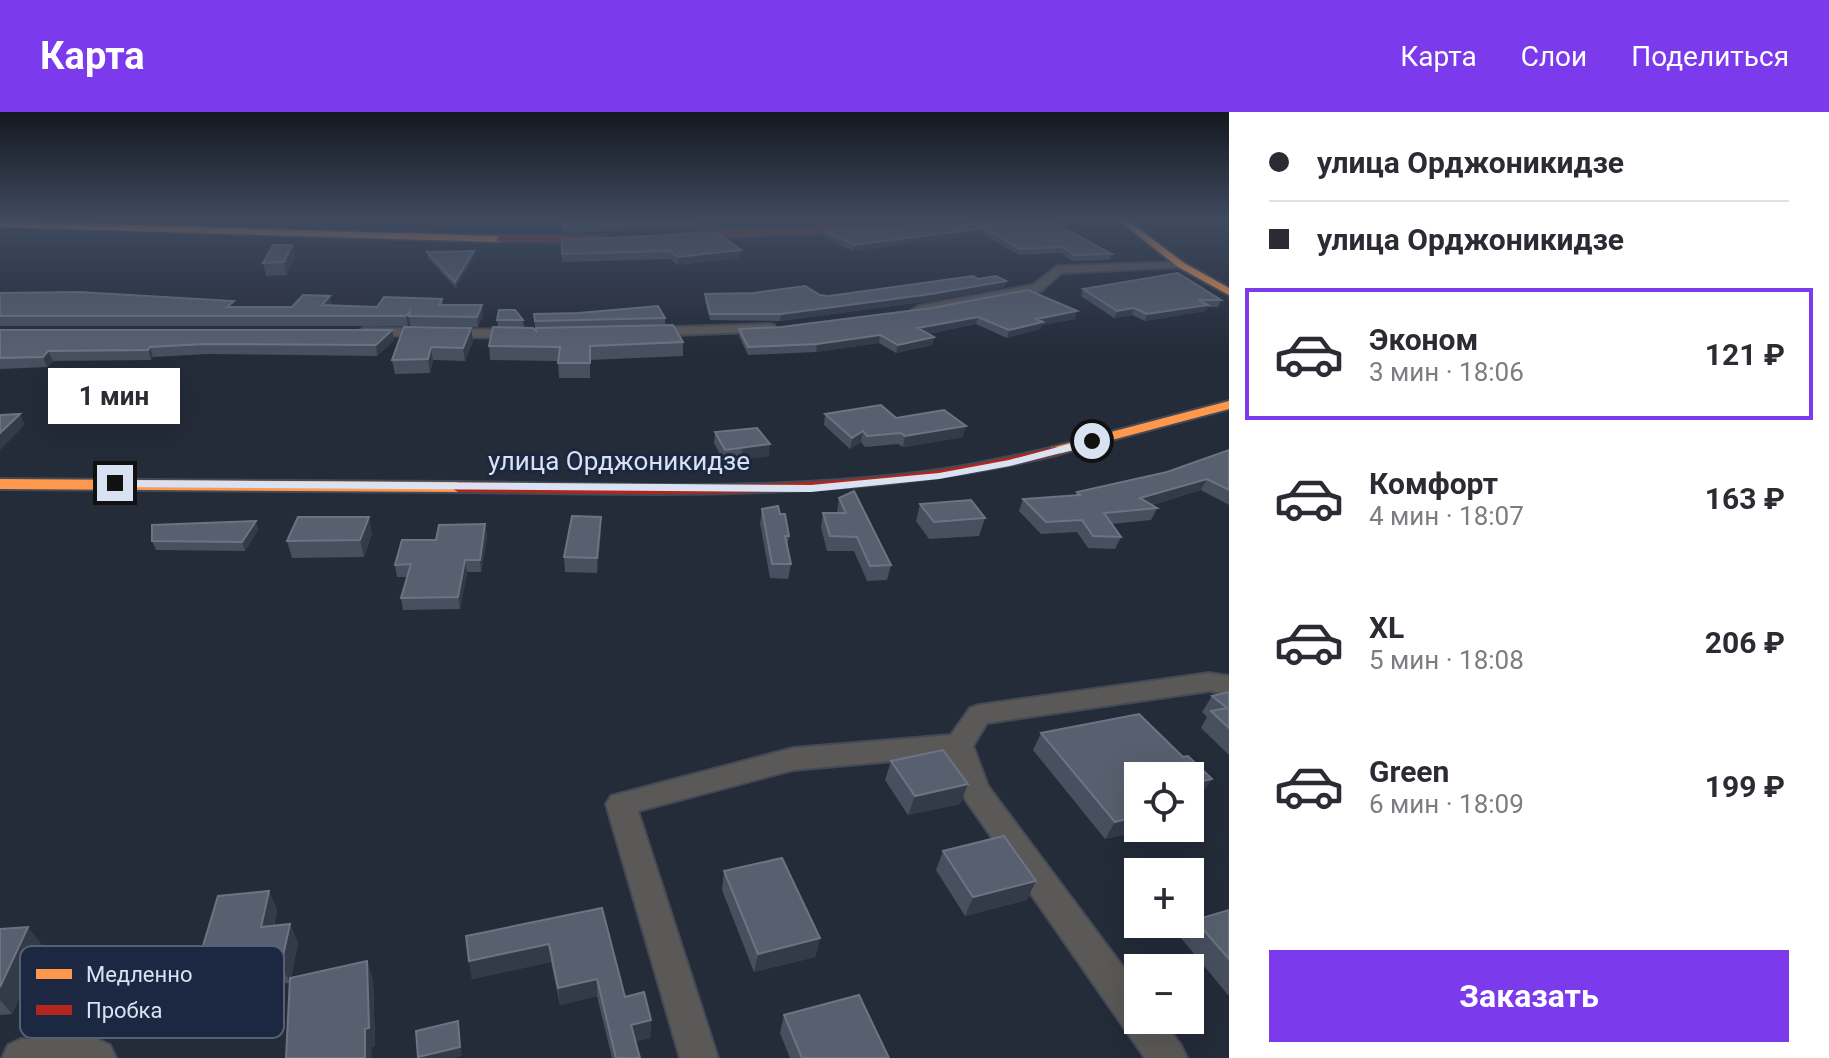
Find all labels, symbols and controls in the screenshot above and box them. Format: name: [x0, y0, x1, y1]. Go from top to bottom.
text: Карта: [40, 34, 145, 78]
text: Карта: [1400, 40, 1477, 73]
text: Слои: [1521, 40, 1587, 73]
text: Поделиться: [1631, 40, 1789, 73]
text: улица Орджоникидзе: [1317, 145, 1624, 180]
text: улица Орджоникидзе: [1317, 222, 1624, 257]
icon: car: [1273, 318, 1345, 390]
text: Эконом: [1369, 322, 1478, 357]
text: 121 ₽: [1705, 337, 1785, 372]
text: 3 мин · 18:06: [1369, 357, 1524, 387]
callout: 1 мин: [49, 367, 181, 423]
text: 1 мин: [79, 381, 149, 411]
route start: [1074, 423, 1110, 459]
street label: улица Орджоникидзе: [488, 446, 750, 476]
icon: car: [1273, 462, 1345, 534]
route end: [97, 465, 133, 501]
text: Комфорт: [1369, 466, 1498, 501]
text: 163 ₽: [1705, 481, 1785, 516]
text: 4 мин · 18:07: [1369, 501, 1524, 531]
icon: car: [1273, 606, 1345, 678]
text: XL: [1369, 610, 1404, 645]
text: 206 ₽: [1705, 625, 1785, 660]
text: 5 мин · 18:08: [1369, 645, 1524, 675]
icon: car: [1273, 750, 1345, 822]
text: Green: [1369, 754, 1449, 789]
map controls: [1124, 762, 1204, 1034]
button: locate: [1124, 762, 1204, 842]
text: 199 ₽: [1705, 769, 1785, 804]
text: 6 мин · 18:09: [1369, 789, 1524, 819]
button: +: [1124, 858, 1204, 938]
legend: [20, 946, 284, 1038]
button: Заказать: [1269, 950, 1789, 1042]
button: −: [1124, 954, 1204, 1034]
text: Медленно: [86, 962, 192, 987]
text: Пробка: [86, 998, 162, 1023]

